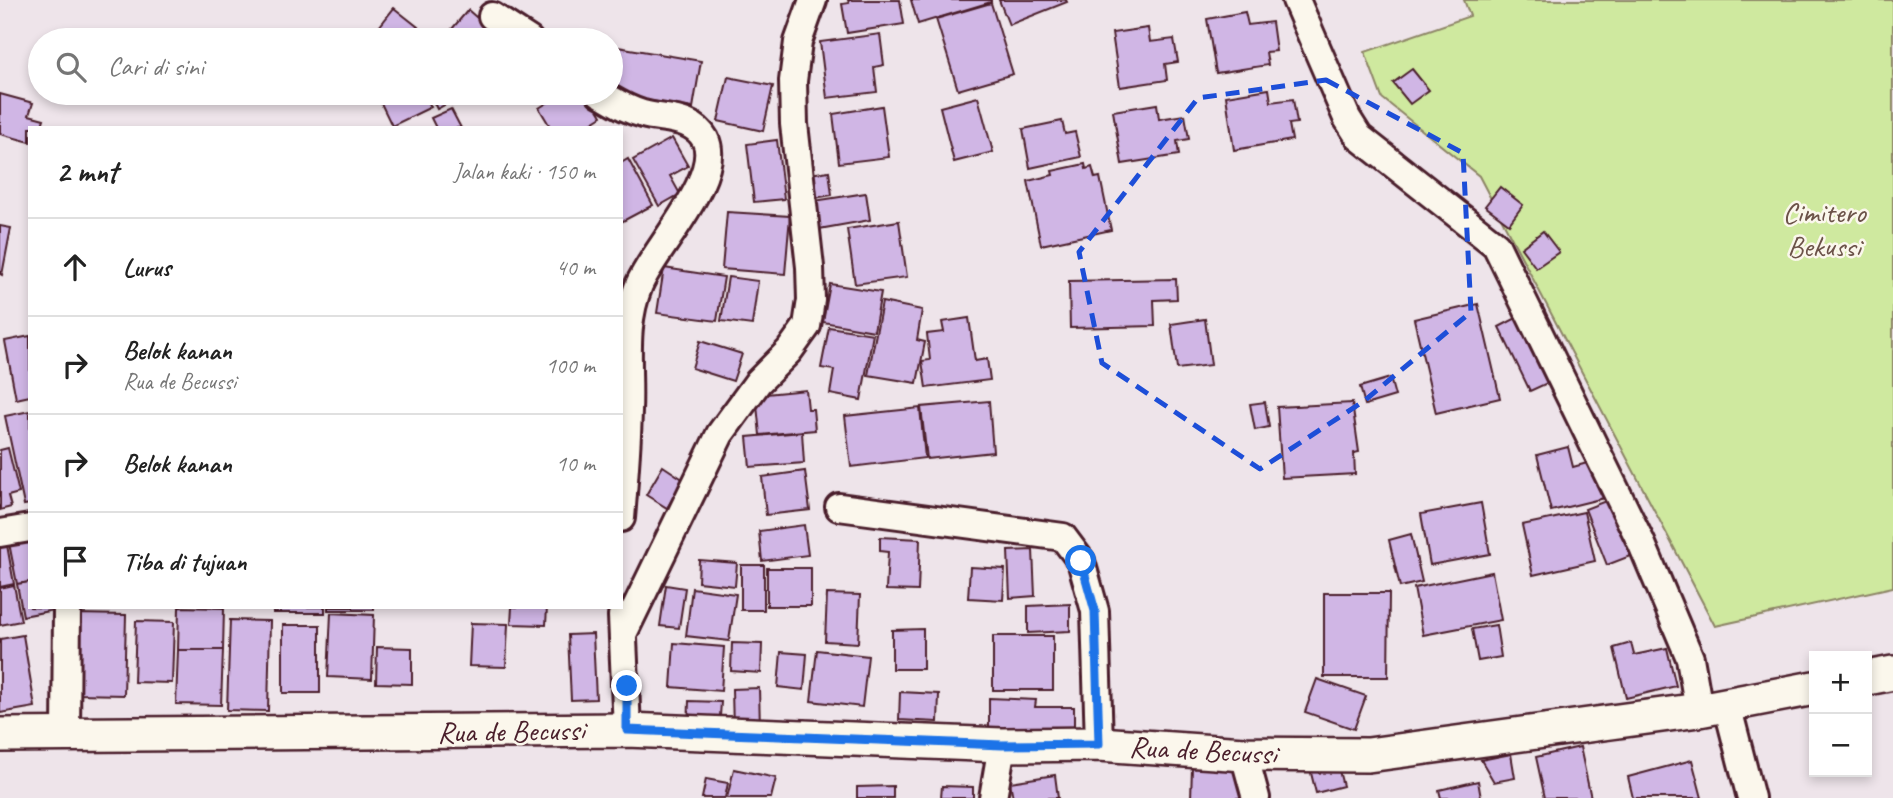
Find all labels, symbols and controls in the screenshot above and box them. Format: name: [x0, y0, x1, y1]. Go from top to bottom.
search box: [28, 28, 623, 105]
icon: search: [52, 48, 90, 86]
text: Cari di sini: [108, 50, 204, 83]
text: 2 mnt: [56, 153, 118, 191]
text: Jalan kaki · 150 m: [453, 157, 595, 186]
park label: Cimitero Bekussi: [1782, 193, 1867, 265]
icon: ahead: [56, 248, 94, 286]
text: Lurus: [123, 251, 171, 284]
text: 40 m: [556, 253, 595, 282]
text: Belok kanan: [123, 334, 232, 367]
icon: right: [56, 346, 94, 384]
text: 100 m: [546, 351, 595, 380]
text: Rua de Becussi: [123, 367, 236, 396]
icon: right: [56, 444, 94, 482]
text: Belok kanan: [123, 447, 232, 480]
text: 10 m: [556, 449, 595, 478]
icon: arrive: [56, 542, 94, 580]
text: Tiba di tujuan: [123, 545, 247, 578]
route start: [1065, 545, 1096, 576]
map controls: [1809, 651, 1872, 777]
button: +: [1809, 651, 1872, 714]
route end: [611, 670, 642, 701]
street label: Rua de Becussi: [437, 711, 588, 751]
button: −: [1809, 714, 1872, 777]
street label: Rua de Becussi: [1128, 727, 1281, 773]

